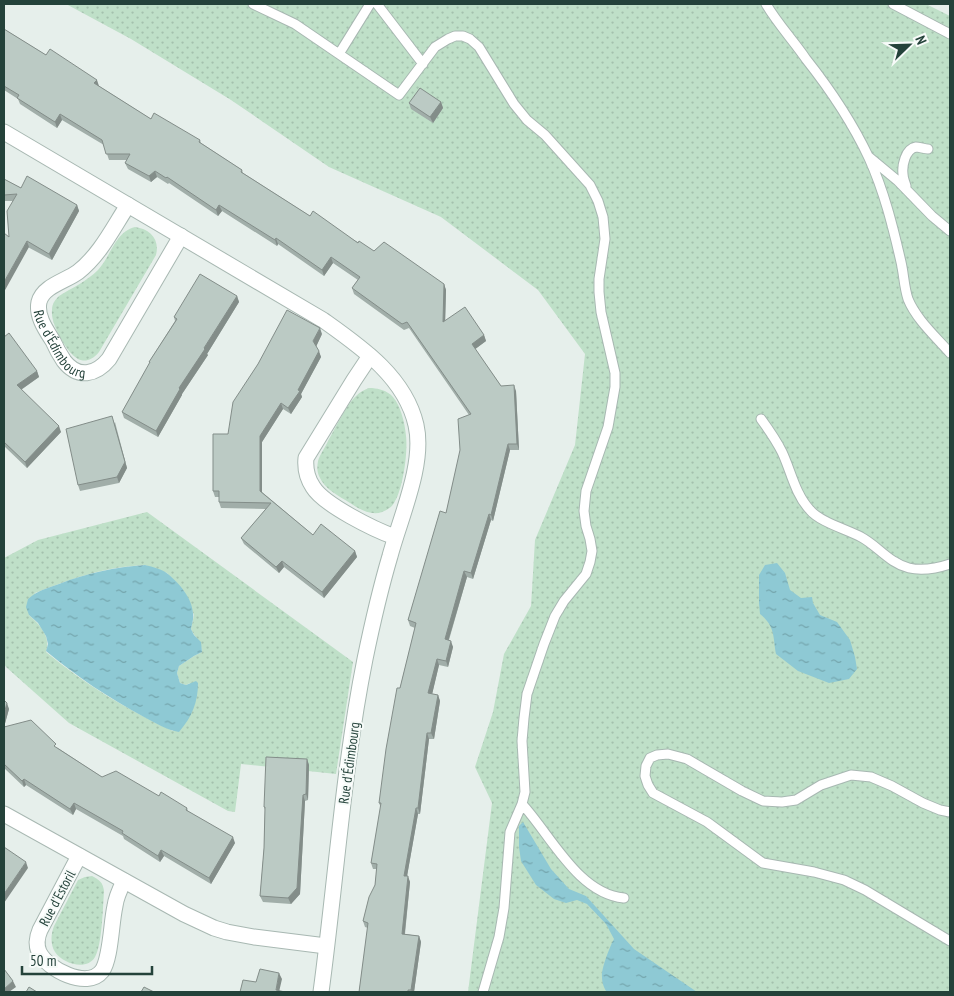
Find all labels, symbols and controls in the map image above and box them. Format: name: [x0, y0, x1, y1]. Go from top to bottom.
north arrow: [884, 20, 934, 70]
text: N: [911, 33, 931, 47]
street label: Rue d'Édimbourg: [30, 308, 86, 382]
street label: Rue d'Édimbourg: [334, 721, 364, 805]
street label: Rue d'Estoril: [35, 866, 80, 929]
scale bar: [22, 944, 152, 976]
text: 50 m: [30, 951, 56, 970]

